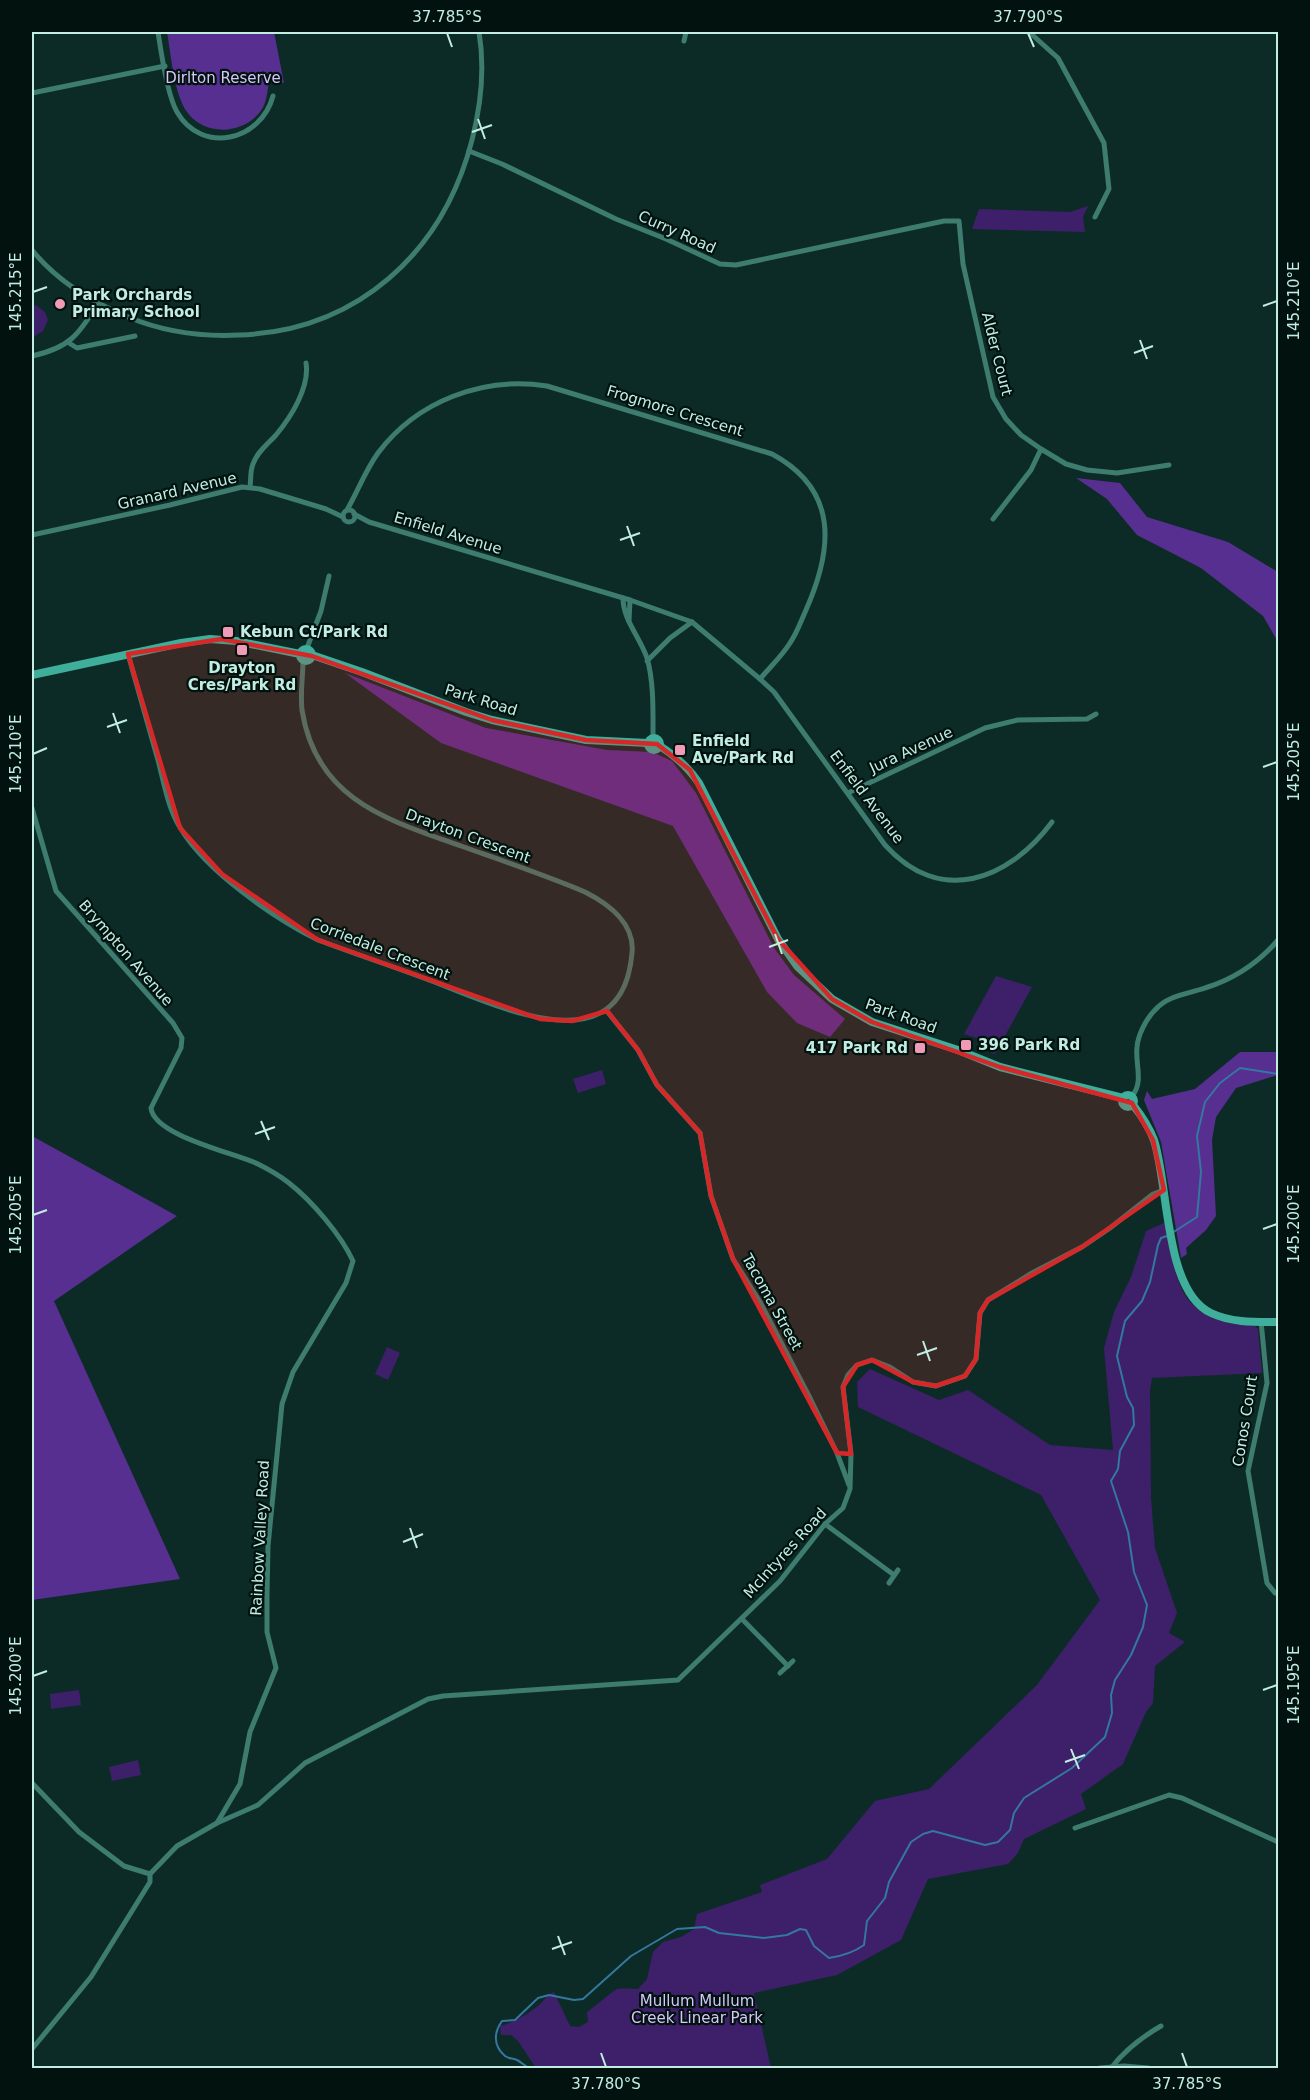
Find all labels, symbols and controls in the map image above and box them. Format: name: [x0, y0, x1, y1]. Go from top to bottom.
text: 37.785°S: [412, 8, 482, 26]
text: 37.790°S: [993, 8, 1063, 26]
park label: Dirlton Reserve: [165, 69, 281, 87]
street label: Curry Road: [635, 207, 719, 257]
text: 145.215°E: [7, 252, 25, 332]
text: 145.210°E: [1285, 261, 1303, 341]
place label: Park Orchards Primary School: [72, 286, 200, 321]
marker: Park Orchards Primary School: [53, 297, 67, 311]
street label: Alder Court: [978, 310, 1016, 398]
street label: Frogmore Crescent: [605, 382, 746, 440]
street label: Granard Avenue: [116, 469, 238, 513]
street label: Enfield Avenue: [392, 508, 504, 558]
place label: Kebun Ct/Park Rd: [240, 623, 388, 641]
marker: Kebun Ct/Park Rd: [221, 625, 235, 639]
marker: Drayton Cres/Park Rd: [235, 643, 249, 657]
place label: Drayton Cres/Park Rd: [188, 659, 296, 694]
street label: Park Road: [443, 680, 519, 720]
text: 145.210°E: [7, 714, 25, 794]
text: 145.205°E: [1285, 722, 1303, 802]
street label: Jura Avenue: [866, 723, 955, 778]
place label: Enfield Ave/Park Rd: [692, 732, 794, 767]
marker: Enfield Ave/Park Rd: [673, 743, 687, 757]
street label: Enfield Avenue: [826, 747, 908, 847]
street label: Drayton Crescent: [403, 805, 533, 867]
street label: Brympton Avenue: [75, 896, 177, 1010]
street label: Corriedale Crescent: [308, 914, 453, 984]
street label: Park Road: [863, 995, 939, 1037]
place label: 396 Park Rd: [978, 1036, 1080, 1054]
marker: 396 Park Rd: [959, 1038, 973, 1052]
place label: 417 Park Rd: [806, 1039, 908, 1057]
marker: 417 Park Rd: [913, 1041, 927, 1055]
text: 145.205°E: [7, 1175, 25, 1255]
text: 145.200°E: [1285, 1184, 1303, 1264]
street label: Tacoma Street: [738, 1250, 806, 1353]
street label: Conos Court: [1229, 1374, 1261, 1468]
street label: Rainbow Valley Road: [247, 1460, 273, 1616]
street label: McIntyres Road: [740, 1504, 830, 1602]
text: 145.200°E: [7, 1636, 25, 1716]
text: 145.195°E: [1285, 1645, 1303, 1725]
park label: Mullum Mullum Creek Linear Park: [631, 1992, 763, 2027]
text: 37.780°S: [571, 2075, 641, 2093]
text: 37.785°S: [1152, 2075, 1222, 2093]

